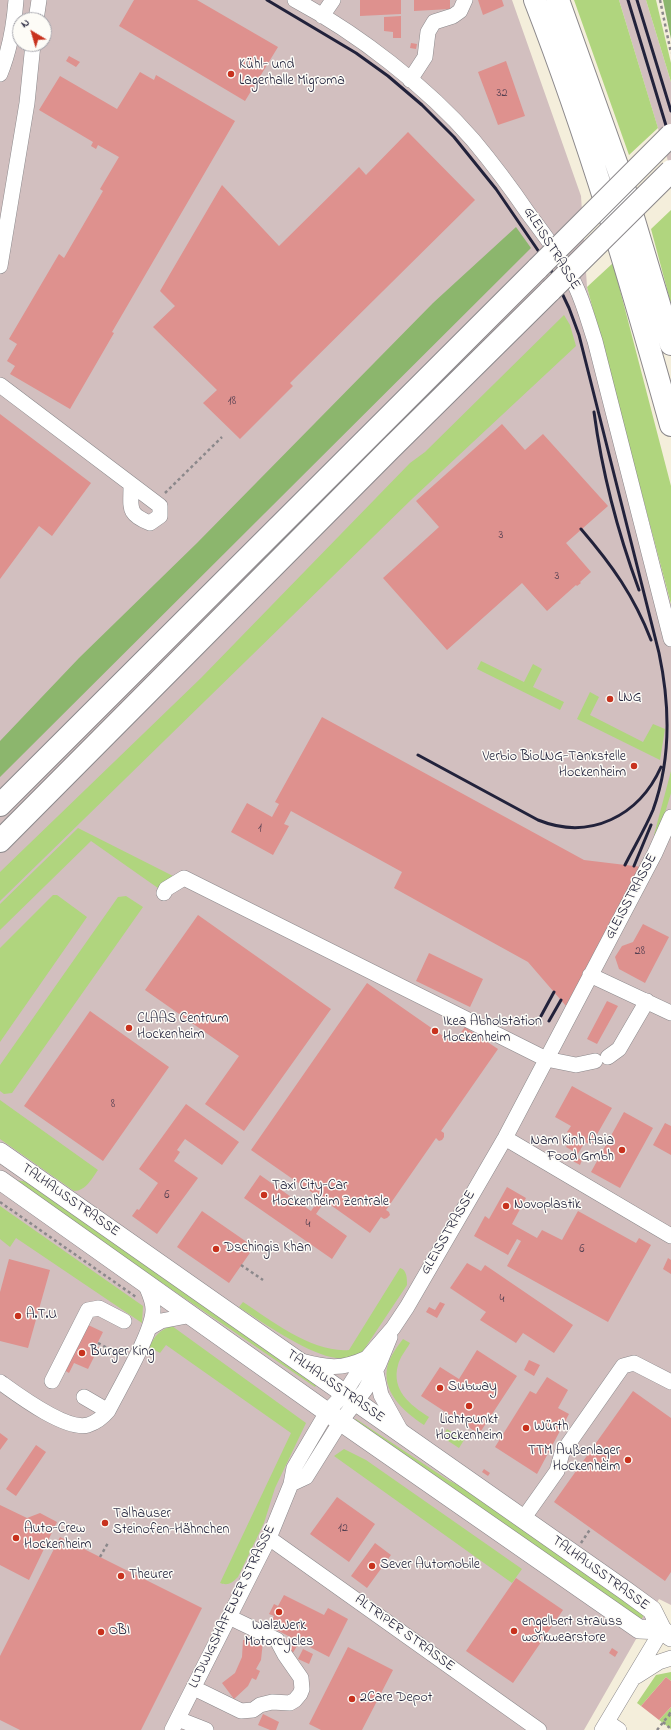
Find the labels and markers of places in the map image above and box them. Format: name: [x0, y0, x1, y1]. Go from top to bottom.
place label: Kühl- und Lagerhalle Migroma: [239, 58, 345, 90]
marker: Kühl- und Lagerhalle Migroma: [226, 69, 236, 79]
place label: LNG: [618, 691, 641, 707]
marker: LNG: [605, 694, 615, 704]
place label: Verbio BioLNG-Tankstelle Hockenheim: [483, 750, 626, 782]
marker: Verbio BioLNG-Tankstelle Hockenheim: [629, 761, 639, 771]
place label: CLAAS Centrum Hockenheim: [137, 1012, 228, 1044]
place label: Ikea Abholstation Hockenheim: [443, 1015, 542, 1048]
marker: CLAAS Centrum Hockenheim: [124, 1023, 134, 1033]
marker: Ikea Abholstation Hockenheim: [430, 1026, 440, 1036]
place label: Nam Kinh Asia Food Gmbh: [530, 1134, 614, 1166]
marker: Nam Kinh Asia Food Gmbh: [617, 1145, 627, 1155]
place label: Taxi City-Car Hockenheim Zentrale: [272, 1179, 389, 1212]
marker: Taxi City-Car Hockenheim Zentrale: [259, 1190, 269, 1200]
place label: Novoplastik: [514, 1198, 581, 1214]
marker: Novoplastik: [501, 1201, 511, 1211]
place label: Dschingis Khan: [224, 1241, 311, 1257]
marker: Dschingis Khan: [211, 1244, 221, 1254]
place label: A.T.U: [26, 1308, 57, 1324]
marker: A.T.U: [13, 1311, 23, 1321]
place label: Burger King: [90, 1345, 155, 1361]
marker: Burger King: [77, 1348, 87, 1358]
place label: Subway: [448, 1380, 497, 1396]
marker: Subway: [435, 1383, 445, 1393]
marker: Lichtpunkt Hockenheim: [464, 1401, 474, 1411]
place label: Lichtpunkt Hockenheim: [435, 1413, 503, 1446]
place label: Würth: [534, 1420, 569, 1436]
marker: Würth: [521, 1423, 531, 1433]
place label: TTM Außenlager Hockenheim: [528, 1444, 620, 1476]
marker: TTM Außenlager Hockenheim: [623, 1455, 633, 1465]
place label: Talhauser Steinofen-Hähnchen: [113, 1507, 229, 1540]
marker: Talhauser Steinofen-Hähnchen: [100, 1518, 110, 1528]
place label: Auto-Crew Hockenheim: [24, 1522, 91, 1554]
marker: Auto-Crew Hockenheim: [11, 1533, 21, 1543]
place label: Sever Automobile: [380, 1558, 480, 1574]
marker: Sever Automobile: [367, 1561, 377, 1571]
place label: Theurer: [129, 1568, 173, 1584]
marker: Theurer: [116, 1571, 126, 1581]
marker: WalzWerk Motorcycles: [274, 1607, 284, 1617]
place label: engelbert strauss workwearstore: [522, 1615, 622, 1648]
place label: WalzWerk Motorcycles: [245, 1619, 313, 1652]
place label: OBI: [109, 1624, 130, 1640]
marker: engelbert strauss workwearstore: [509, 1626, 519, 1636]
marker: OBI: [96, 1627, 106, 1637]
place label: 2Care Depot: [360, 1691, 432, 1707]
marker: 2Care Depot: [347, 1694, 357, 1704]

